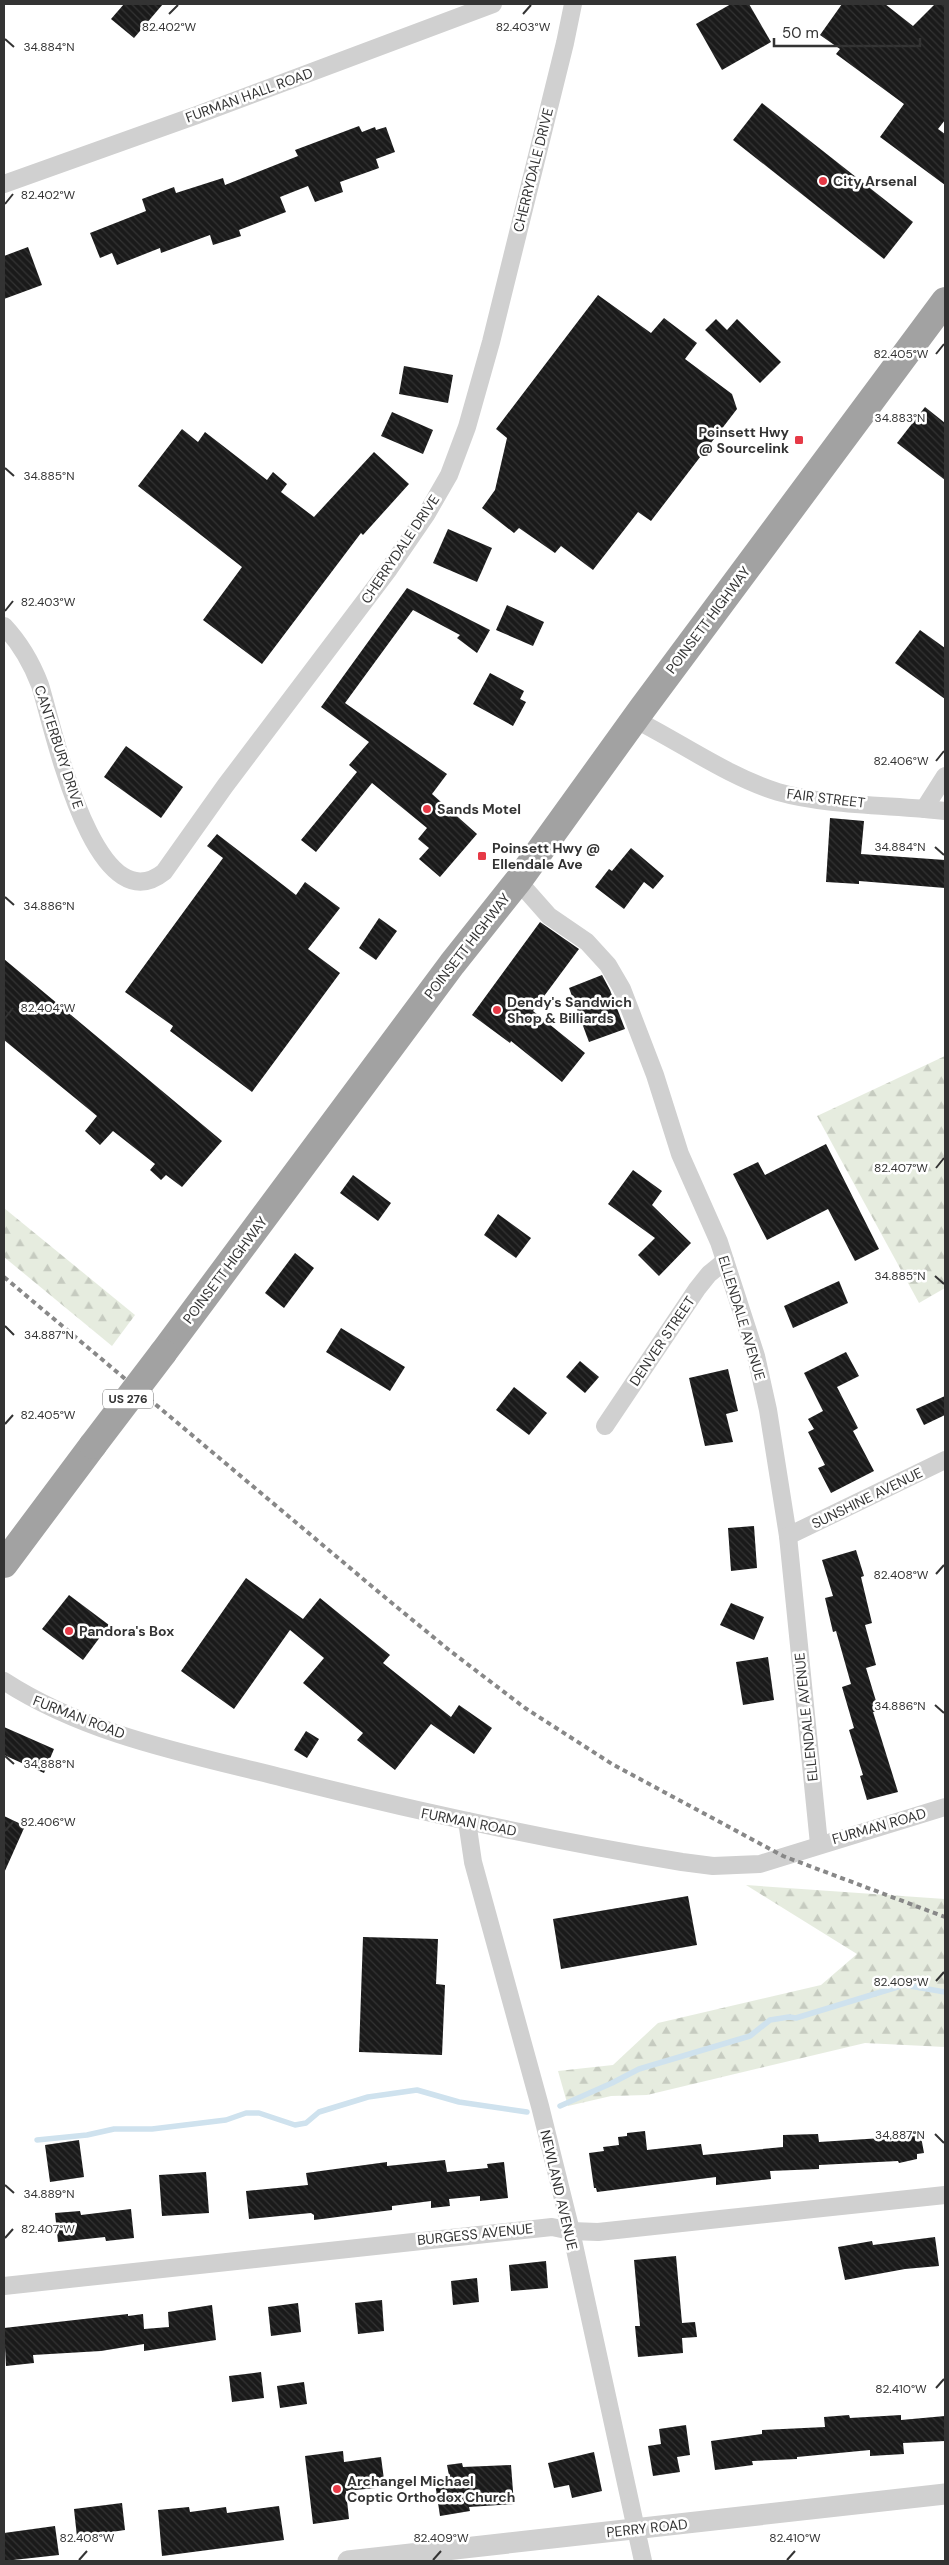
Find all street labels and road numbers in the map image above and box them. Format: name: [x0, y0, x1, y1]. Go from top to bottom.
street label: FURMAN HALL ROAD: [183, 64, 315, 126]
street label: CHERRYDALE DRIVE: [509, 106, 557, 234]
street label: CHERRYDALE DRIVE: [357, 491, 443, 607]
street label: POINSETT HIGHWAY: [662, 563, 754, 677]
street label: CANTERBURY DRIVE: [31, 683, 87, 811]
street label: FAIR STREET: [786, 784, 866, 812]
street label: POINSETT HIGHWAY: [420, 890, 514, 1002]
street label: POINSETT HIGHWAY: [179, 1213, 271, 1327]
street label: ELLENDALE AVENUE: [714, 1253, 770, 1383]
street label: DENVER STREET: [625, 1293, 699, 1389]
road number: US 276: [103, 1390, 153, 1408]
street label: SUNSHINE AVENUE: [809, 1463, 925, 1533]
street label: ELLENDALE AVENUE: [790, 1652, 822, 1782]
street label: FURMAN ROAD: [31, 1691, 127, 1743]
street label: FURMAN ROAD: [420, 1804, 518, 1840]
street label: FURMAN ROAD: [830, 1804, 928, 1848]
street label: NEWLAND AVENUE: [536, 2128, 582, 2252]
street label: BURGESS AVENUE: [416, 2219, 534, 2249]
street label: PERRY ROAD: [606, 2515, 688, 2541]

